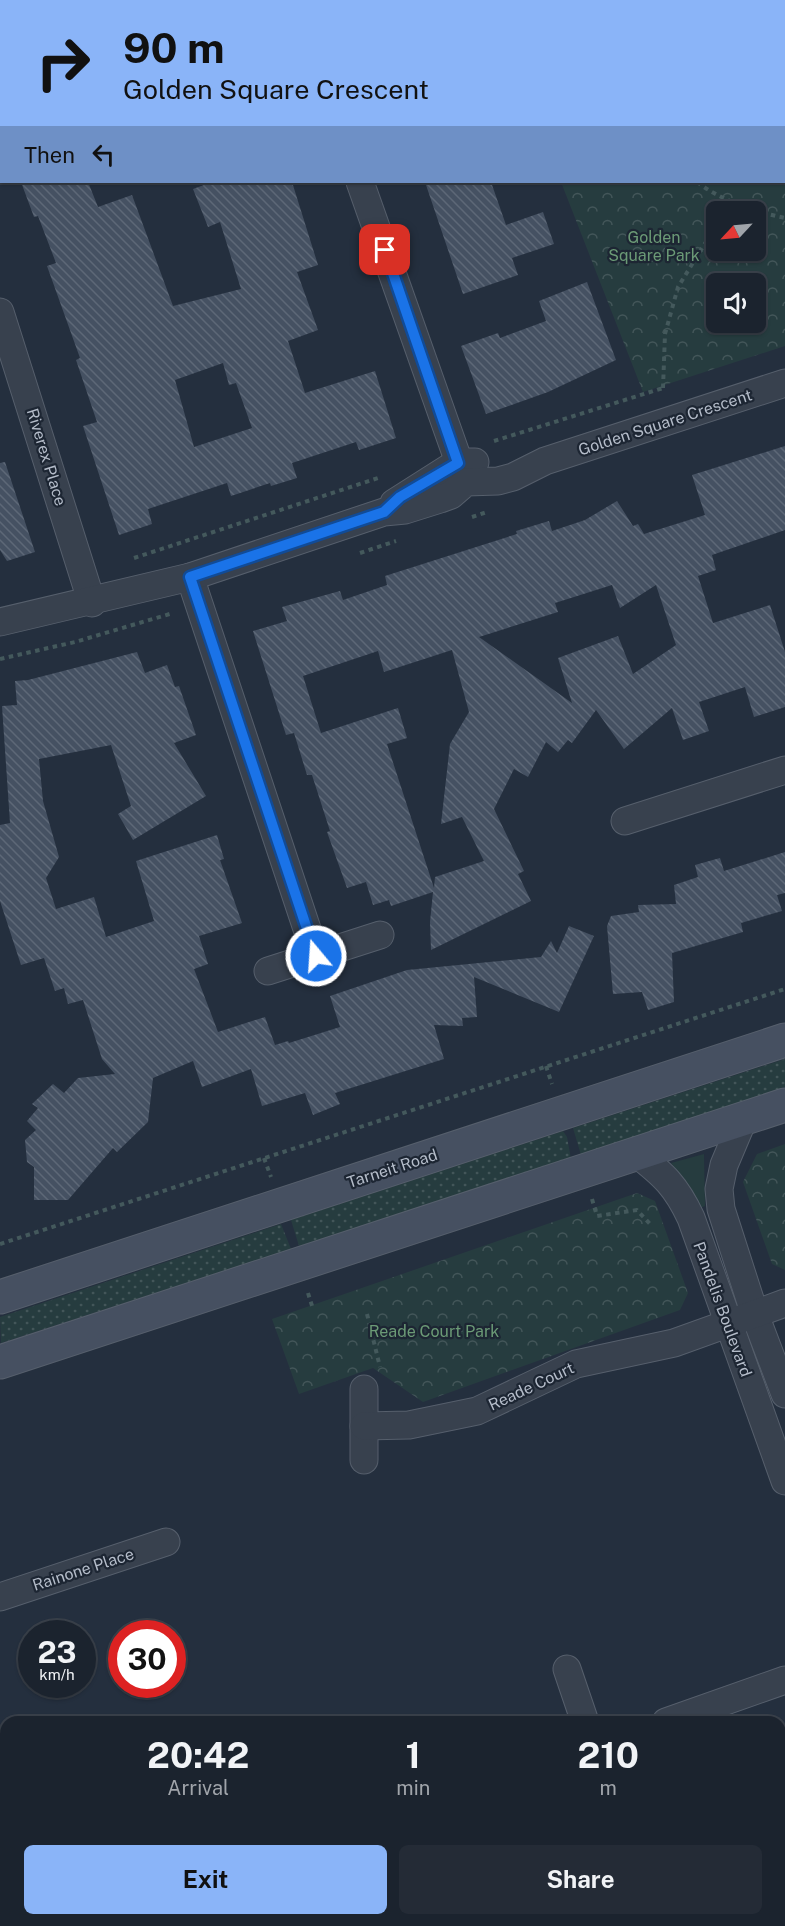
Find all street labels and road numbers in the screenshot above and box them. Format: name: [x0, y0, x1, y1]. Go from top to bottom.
street label: Golden Square Crescent: [576, 385, 754, 460]
street label: Riverex Place: [23, 406, 70, 508]
street label: Tarneit Road: [345, 1145, 440, 1192]
street label: Pandelis Boulevard: [689, 1239, 756, 1379]
street label: Reade Court: [485, 1358, 577, 1415]
street label: Rainone Place: [30, 1544, 136, 1595]

